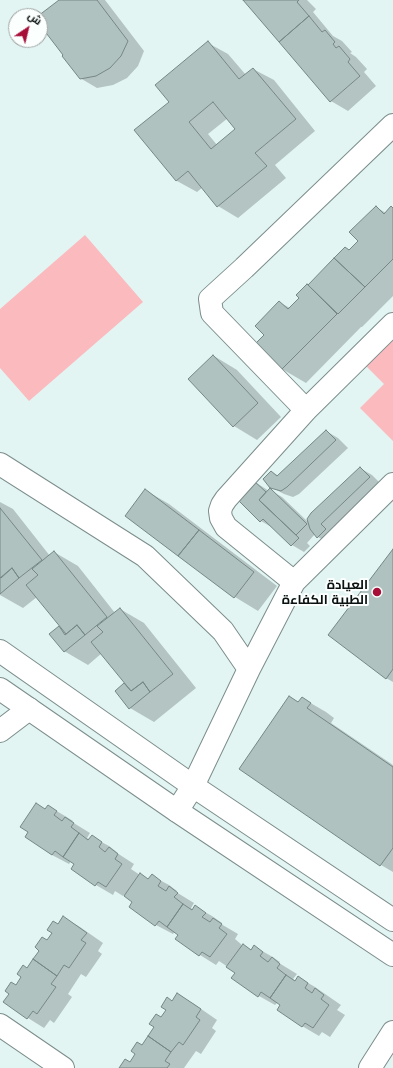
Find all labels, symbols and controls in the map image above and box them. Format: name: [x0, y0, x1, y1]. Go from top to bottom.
north arrow: [8, 8, 48, 48]
text: ش: [25, 9, 44, 28]
place label: العيادة الطبية الكفاءة: [282, 577, 368, 608]
marker: العيادة الطبية الكفاءة: [371, 586, 383, 598]

